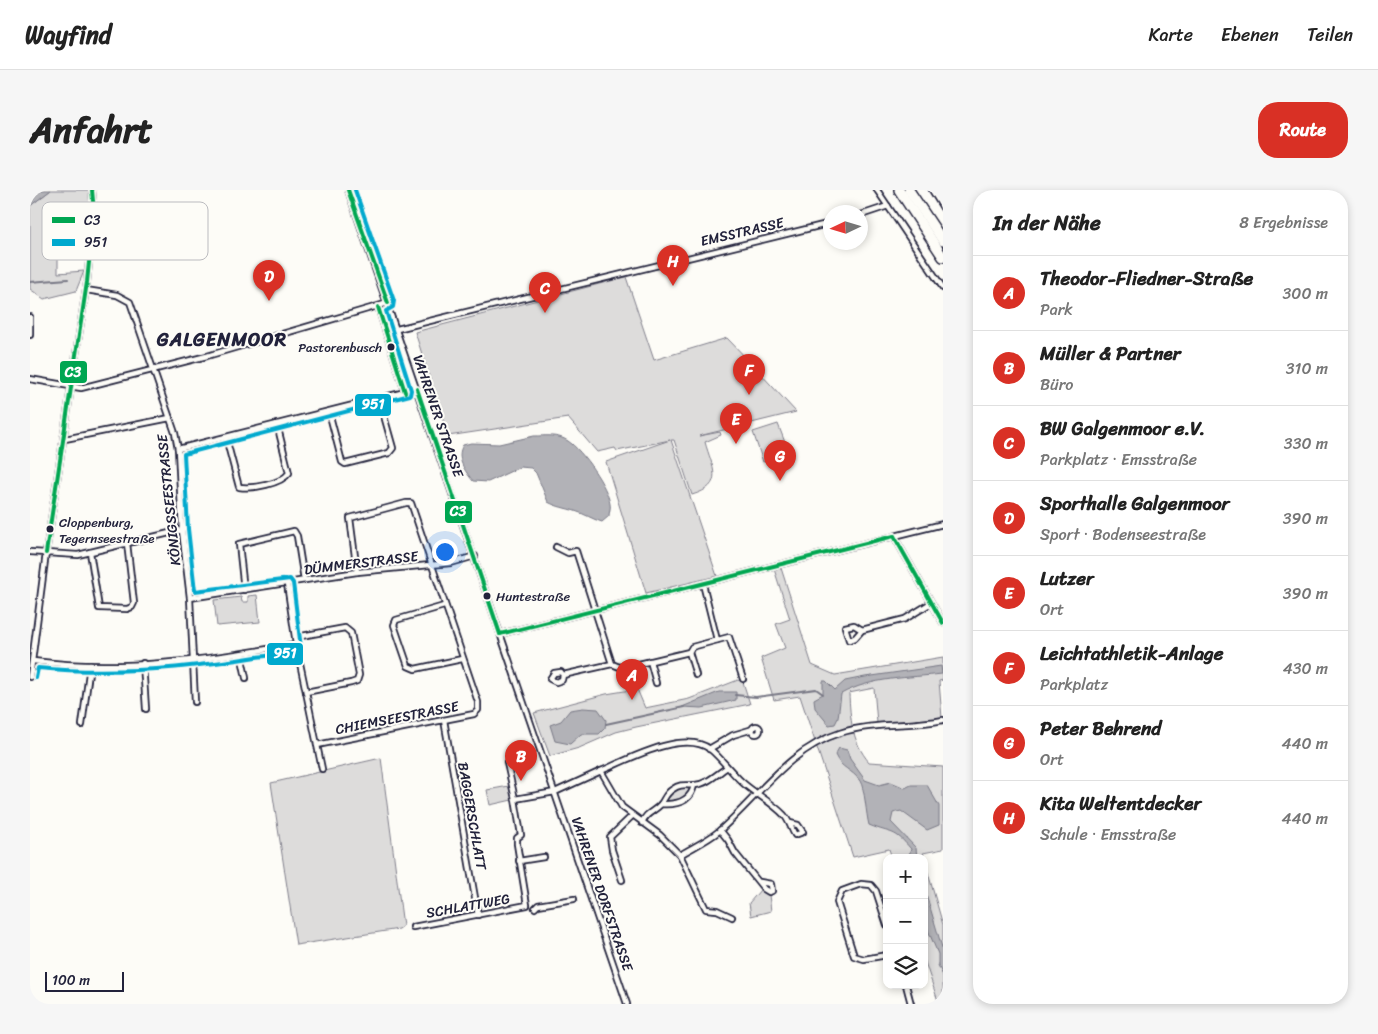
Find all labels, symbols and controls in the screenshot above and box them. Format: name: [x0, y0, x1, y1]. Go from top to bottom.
text: Wayfind: [25, 14, 111, 56]
text: Karte: [1149, 19, 1193, 51]
text: Ebenen: [1221, 19, 1279, 51]
text: Teilen: [1307, 19, 1353, 51]
text: Anfahrt: [30, 99, 153, 161]
button: Route: [1258, 102, 1348, 158]
legend: [42, 202, 208, 260]
text: In der Nähe: [993, 204, 1101, 242]
north arrow: [823, 205, 868, 250]
text: C3: [84, 208, 101, 233]
text: 8 Ergebnisse: [1239, 208, 1328, 237]
street label: EMSSTRASSE: [698, 210, 787, 254]
text: 951: [84, 230, 107, 255]
pin: H: [657, 245, 689, 286]
pin: D: [253, 260, 285, 301]
text: Theodor-Fliedner-Straße: [1040, 262, 1253, 295]
pin: C: [529, 272, 561, 313]
text: A: [1004, 279, 1014, 308]
text: 300 m: [1283, 279, 1328, 308]
text: Park: [1040, 295, 1073, 324]
district label: GALGENMOOR: [156, 323, 287, 356]
place label: Pastorenbusch: [298, 336, 382, 359]
text: Müller & Partner: [1040, 337, 1180, 370]
marker: Pastorenbusch: [386, 342, 396, 352]
street label: VAHRENER STRASSE: [405, 351, 471, 482]
pin: F: [733, 354, 765, 395]
text: B: [1004, 354, 1014, 383]
text: 310 m: [1286, 354, 1328, 383]
line badge: C3: [59, 360, 88, 384]
text: C3: [64, 360, 82, 385]
text: Büro: [1040, 370, 1073, 399]
text: 951: [361, 392, 385, 417]
line badge: 951: [354, 393, 392, 417]
pin: E: [720, 403, 752, 444]
text: BW Galgenmoor e.V.: [1040, 412, 1205, 445]
text: C: [1004, 429, 1014, 458]
text: 330 m: [1284, 429, 1328, 458]
street label: KÖNIGSSEESTRASSE: [150, 432, 188, 567]
pin: G: [764, 440, 796, 481]
text: Parkplatz · Emsstraße: [1040, 445, 1197, 474]
text: Sporthalle Galgenmoor: [1040, 487, 1229, 520]
text: C3: [449, 499, 467, 524]
line badge: C3: [444, 500, 473, 524]
text: D: [1004, 504, 1014, 533]
text: 390 m: [1283, 504, 1328, 533]
place label: Cloppenburg, Tegernseestraße: [59, 511, 155, 550]
text: Sport · Bodenseestraße: [1040, 520, 1206, 549]
marker: Cloppenburg, Tegernseestraße: [45, 524, 55, 534]
your location: [432, 539, 458, 565]
street label: DÜMMERSTRASSE: [303, 543, 421, 582]
text: Lutzer: [1040, 562, 1094, 595]
text: E: [1005, 579, 1013, 608]
text: 390 m: [1283, 579, 1328, 608]
place label: Huntestraße: [496, 585, 570, 608]
marker: Huntestraße: [482, 591, 492, 601]
text: Ort: [1040, 595, 1064, 624]
text: Leichtathletik-Anlage: [1040, 637, 1223, 670]
text: 951: [273, 641, 297, 666]
line badge: 951: [266, 642, 304, 666]
text: F: [1005, 654, 1013, 683]
text: 430 m: [1283, 654, 1328, 683]
pin: A: [616, 659, 648, 700]
text: Parkplatz: [1040, 670, 1108, 699]
street label: CHIEMSEESTRASSE: [333, 694, 462, 742]
text: Peter Behrend: [1040, 712, 1161, 745]
text: G: [1004, 729, 1014, 758]
text: 440 m: [1281, 729, 1328, 758]
pin: B: [505, 740, 537, 781]
text: Ort: [1040, 745, 1064, 774]
street label: BAGGERSCHLATT: [450, 760, 494, 873]
text: Kita Weltentdecker: [1040, 787, 1201, 820]
text: H: [1003, 804, 1015, 833]
text: 440 m: [1281, 804, 1328, 833]
street label: VAHRENER DORFSTRASSE: [564, 814, 641, 976]
text: Schule · Emsstraße: [1040, 820, 1176, 849]
map controls: [883, 854, 928, 989]
button: +: [883, 854, 928, 899]
street label: SCHLATTWEG: [424, 886, 512, 926]
button: −: [883, 899, 928, 944]
button: layers: [883, 944, 928, 989]
text: 100 m: [52, 968, 90, 993]
scale bar: [45, 969, 124, 992]

